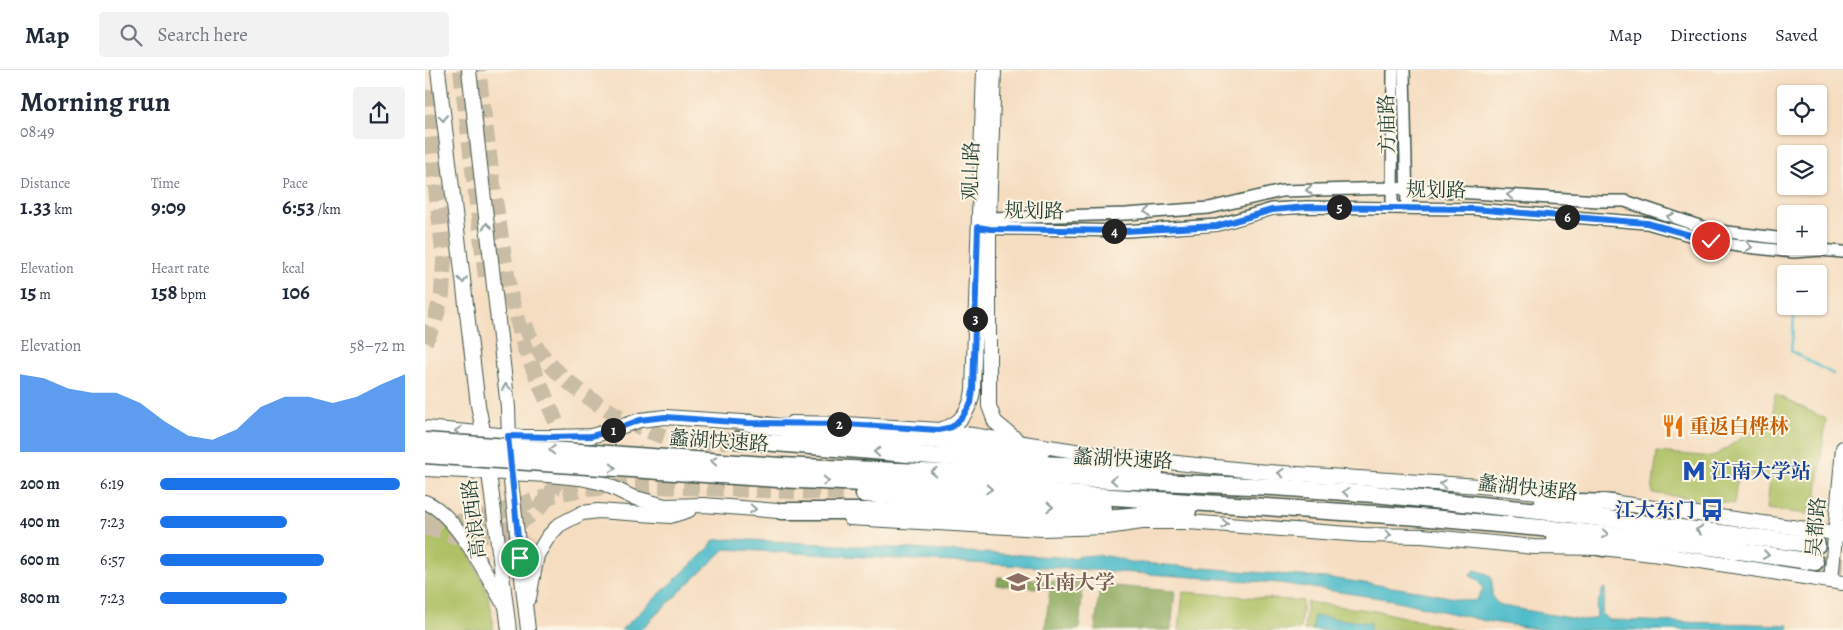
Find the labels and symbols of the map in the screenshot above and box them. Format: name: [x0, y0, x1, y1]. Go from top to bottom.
street label: 方庙路: [1373, 94, 1401, 154]
one-way arrow: [437, 115, 448, 123]
street label: 观山路: [956, 141, 986, 201]
street label: 规划路: [1406, 176, 1466, 204]
one-way arrow: [1305, 185, 1313, 196]
one-way arrow: [1506, 189, 1514, 200]
pin: 5: [1327, 194, 1351, 220]
street label: 规划路: [1004, 197, 1064, 225]
pin: 6: [1555, 204, 1579, 230]
one-way arrow: [1144, 207, 1152, 218]
one-way arrow: [1666, 213, 1675, 223]
pin: 4: [1101, 218, 1127, 244]
pin: [1690, 220, 1732, 262]
one-way arrow: [482, 221, 493, 229]
one-way arrow: [1746, 241, 1754, 252]
one-way arrow: [457, 276, 468, 284]
pin: 3: [963, 306, 987, 332]
one-way arrow: [501, 383, 512, 391]
pin: 2: [827, 412, 851, 436]
restaurant icon: 重返白桦林: [1660, 413, 1686, 439]
place label: 重返白桦林: [1689, 413, 1789, 440]
pin: 1: [601, 418, 625, 442]
street label: 蠡湖快速路: [668, 424, 770, 458]
one-way arrow: [453, 426, 461, 437]
street label: 蠡湖快速路: [1072, 443, 1174, 475]
one-way arrow: [547, 445, 555, 456]
one-way arrow: [872, 446, 880, 457]
one-way arrow: [709, 456, 717, 467]
metro station icon: 江南大学站: [1681, 458, 1707, 484]
place label: 江南大学站: [1711, 458, 1811, 485]
one-way arrow: [610, 462, 618, 473]
one-way arrow: [930, 467, 938, 478]
one-way arrow: [1277, 467, 1285, 478]
street label: 蠡湖快速路: [1477, 469, 1579, 507]
one-way arrow: [1110, 475, 1118, 485]
one-way arrow: [823, 476, 831, 487]
street label: 高浪西路: [456, 478, 492, 560]
one-way arrow: [1439, 478, 1447, 489]
one-way arrow: [985, 484, 993, 495]
one-way arrow: [1342, 486, 1350, 497]
street label: 吴都路: [1800, 496, 1832, 558]
place label: 江大东门: [1615, 497, 1695, 524]
bus stop icon: 江大东门: [1699, 497, 1725, 523]
one-way arrow: [1046, 502, 1054, 512]
one-way arrow: [749, 504, 757, 515]
one-way arrow: [1222, 519, 1230, 530]
one-way arrow: [1695, 525, 1704, 535]
one-way arrow: [1601, 528, 1609, 539]
one-way arrow: [1384, 530, 1392, 541]
pin: [499, 537, 541, 579]
one-way arrow: [1762, 549, 1770, 560]
school or university icon: 江南大学: [1005, 569, 1031, 595]
place label: 江南大学: [1035, 569, 1115, 596]

